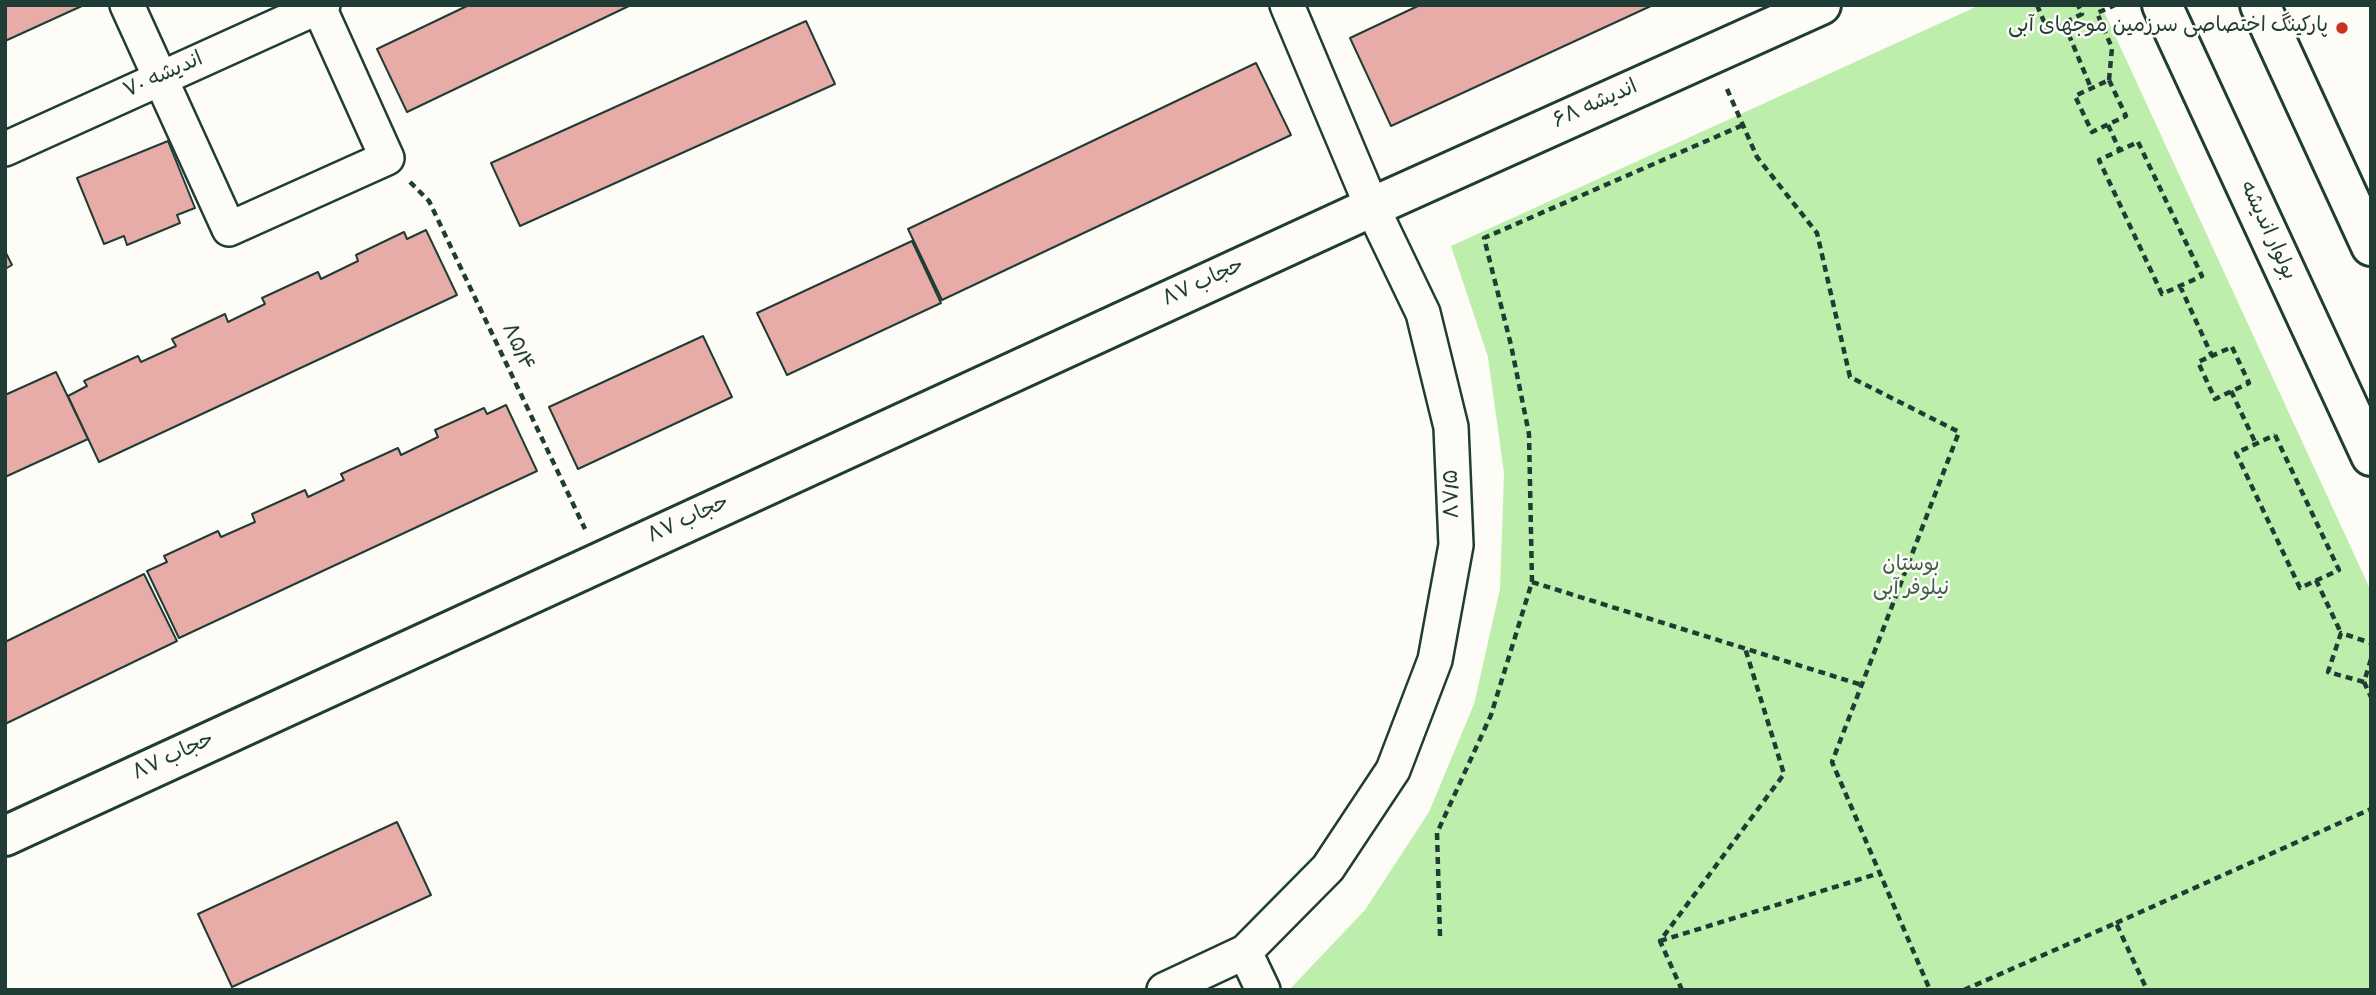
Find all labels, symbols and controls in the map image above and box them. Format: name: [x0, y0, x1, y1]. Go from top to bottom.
place label: پارکینگ اختصاصی سرزمین موجهای آبی: [2008, 15, 2328, 41]
marker: پارکینگ اختصاصی سرزمین موجهای آبی: [2334, 20, 2350, 36]
street label: اندیشه ۷۰: [120, 48, 208, 106]
street label: اندیشه ۶۸: [1550, 76, 1642, 136]
street label: بولوار اندیشه: [2232, 177, 2300, 285]
street label: حجاب ۸۷: [1159, 254, 1249, 314]
street label: ۸۵/۴: [494, 320, 538, 376]
street label: ۸۷/۵: [1441, 469, 1467, 519]
street label: حجاب ۸۷: [644, 491, 734, 551]
park label: بوستان نیلوفر آبی: [1873, 554, 1949, 604]
street label: حجاب ۸۷: [129, 728, 219, 788]

